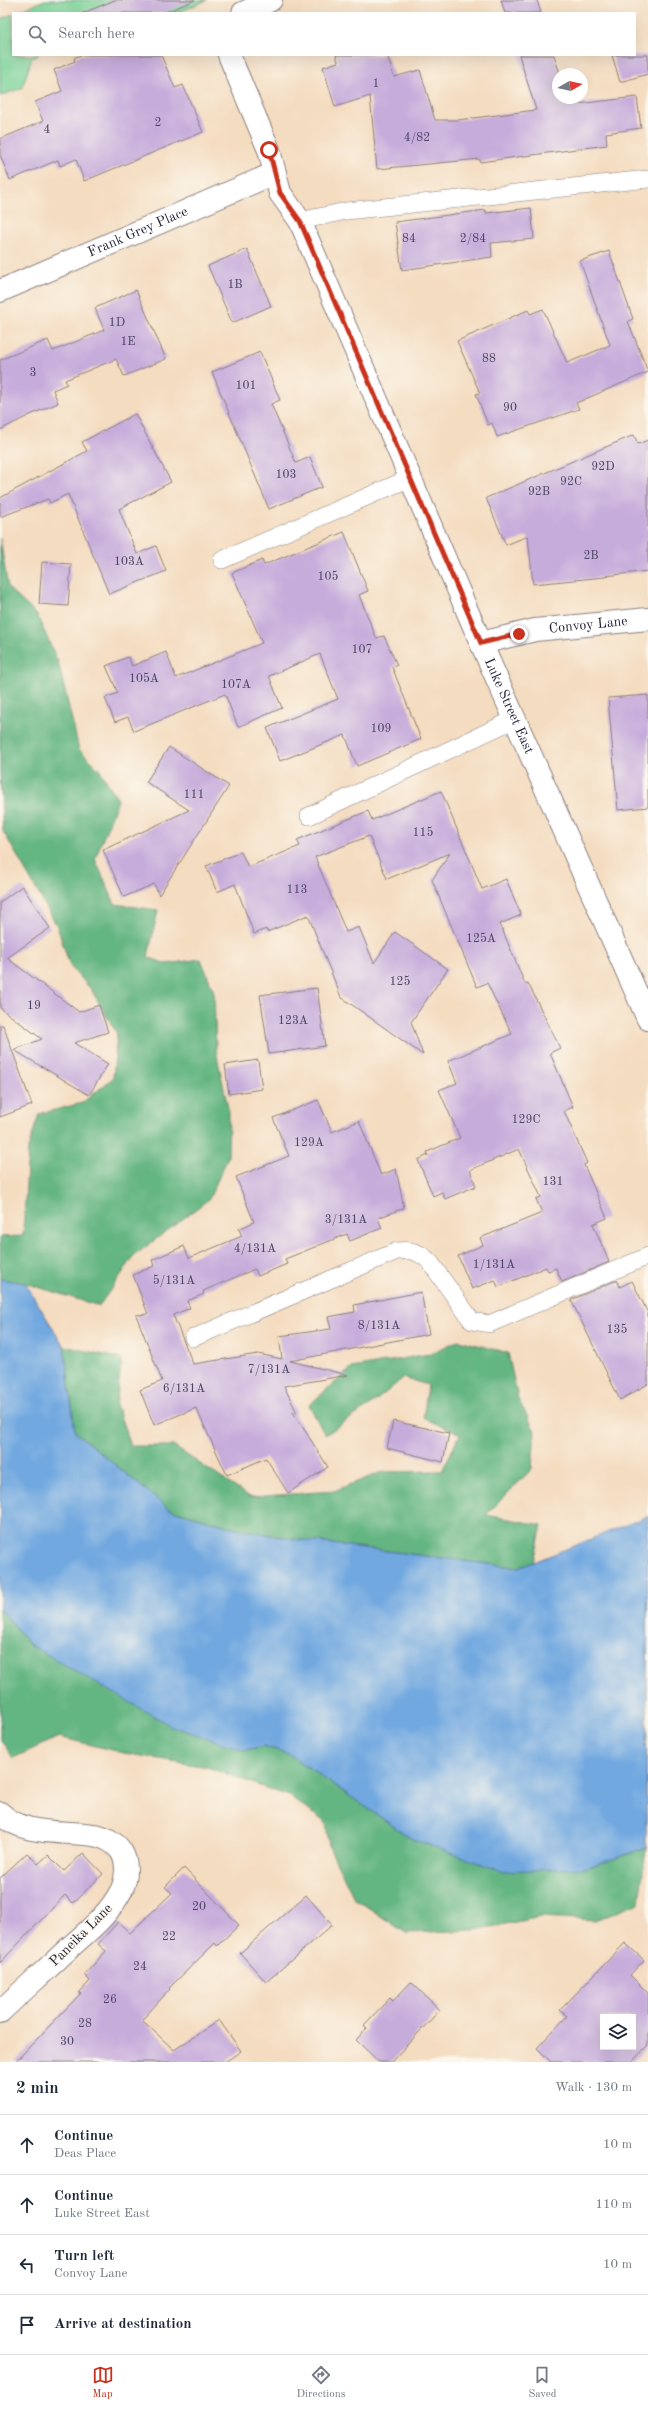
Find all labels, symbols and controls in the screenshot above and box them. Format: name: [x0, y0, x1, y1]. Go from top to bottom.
search box: [12, 12, 636, 56]
icon: search: [26, 23, 48, 45]
text: Search here: [58, 27, 135, 42]
north arrow: [552, 68, 588, 104]
house number: 1: [373, 78, 379, 90]
house number: 2: [155, 117, 161, 129]
house number: 4: [44, 124, 51, 136]
house number: 4/82: [404, 132, 430, 144]
route start: [260, 141, 278, 159]
street label: Frank Grey Place: [86, 204, 190, 259]
house number: 84: [402, 233, 416, 245]
house number: 2/84: [460, 233, 486, 245]
house number: 1B: [227, 279, 243, 291]
house number: 1D: [109, 317, 125, 329]
house number: 1E: [120, 336, 136, 348]
house number: 88: [482, 353, 496, 365]
house number: 3: [30, 367, 36, 379]
house number: 101: [236, 380, 256, 392]
house number: 90: [503, 402, 517, 414]
house number: 92D: [591, 461, 615, 473]
house number: 103: [276, 469, 296, 481]
house number: 92C: [560, 476, 582, 488]
house number: 92B: [528, 486, 550, 498]
house number: 2B: [583, 550, 599, 562]
house number: 103A: [114, 556, 144, 568]
house number: 105: [318, 570, 338, 583]
street label: Convoy Lane: [548, 614, 628, 636]
route end: [510, 625, 528, 643]
house number: 107: [352, 644, 372, 656]
street label: Luke Street East: [482, 656, 536, 756]
house number: 105A: [129, 672, 159, 685]
house number: 107A: [221, 679, 251, 691]
house number: 109: [371, 723, 391, 735]
house number: 111: [184, 789, 204, 801]
house number: 115: [413, 826, 433, 839]
house number: 113: [287, 884, 307, 896]
house number: 125A: [466, 932, 496, 945]
house number: 125: [390, 975, 410, 988]
house number: 19: [27, 1000, 41, 1012]
house number: 123A: [278, 1015, 308, 1027]
house number: 129C: [512, 1114, 540, 1126]
house number: 129A: [294, 1137, 324, 1149]
house number: 131: [543, 1176, 563, 1188]
house number: 3/131A: [325, 1214, 367, 1226]
house number: 4/131A: [234, 1243, 276, 1255]
house number: 1/131A: [473, 1259, 515, 1271]
house number: 5/131A: [153, 1274, 195, 1287]
house number: 8/131A: [358, 1320, 400, 1332]
house number: 135: [607, 1323, 627, 1336]
house number: 7/131A: [248, 1364, 290, 1376]
house number: 6/131A: [163, 1383, 205, 1395]
street label: Paneika Lane: [47, 1901, 115, 1969]
house number: 20: [192, 1901, 206, 1913]
house number: 22: [162, 1931, 176, 1943]
house number: 24: [133, 1961, 147, 1973]
house number: 26: [103, 1994, 117, 2006]
map controls: [600, 2014, 636, 2050]
button: layers: [600, 2014, 636, 2050]
house number: 28: [78, 2018, 92, 2030]
house number: 30: [60, 2036, 74, 2048]
text: 2 min: [16, 2080, 59, 2097]
text: Walk · 130 m: [555, 2081, 632, 2094]
text: Continue: [54, 2129, 113, 2144]
icon: ahead: [16, 2134, 38, 2156]
text: 10 m: [603, 2138, 632, 2151]
text: Deas Place: [54, 2147, 116, 2160]
text: Continue: [54, 2189, 113, 2204]
icon: ahead: [16, 2194, 38, 2216]
text: 110 m: [595, 2198, 632, 2211]
text: Luke Street East: [54, 2207, 150, 2220]
text: Turn left: [54, 2249, 114, 2264]
icon: left: [16, 2254, 38, 2276]
text: 10 m: [603, 2258, 632, 2271]
text: Convoy Lane: [54, 2267, 128, 2280]
icon: arrive: [16, 2314, 38, 2336]
text: Arrive at destination: [54, 2317, 192, 2332]
tab: Map: [92, 2364, 114, 2402]
tab: Directions: [297, 2364, 345, 2402]
tab: Saved: [528, 2364, 556, 2402]

